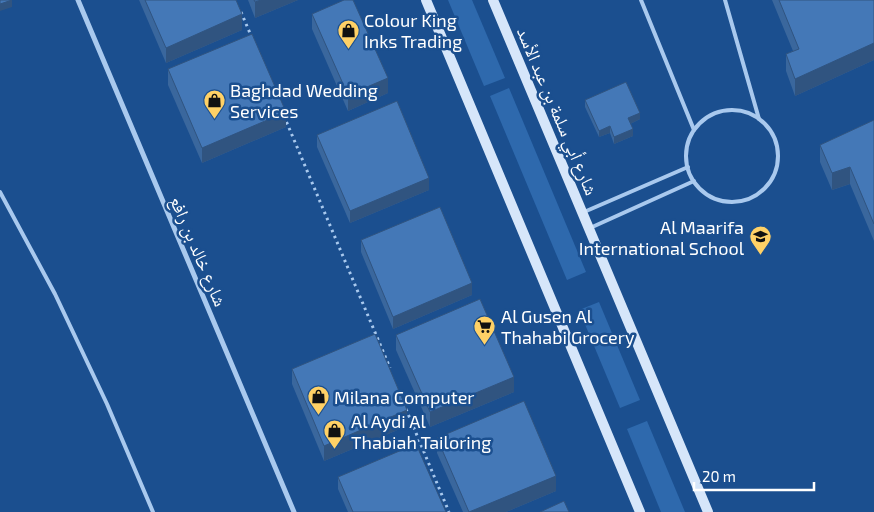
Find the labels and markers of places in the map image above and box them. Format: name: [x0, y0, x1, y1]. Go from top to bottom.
place label: Colour King Inks Trading: [364, 9, 462, 52]
shop icon: Colour King Inks Trading: [336, 18, 360, 49]
place label: Baghdad Wedding Services: [230, 79, 378, 122]
shop icon: Baghdad Wedding Services: [202, 88, 226, 119]
place label: Al Maarifa International School: [579, 216, 745, 259]
school or university icon: Al Maarifa International School: [748, 225, 772, 256]
place label: Al Gusen Al Thahabi Grocery: [501, 305, 635, 348]
supermarket icon: Al Gusen Al Thahabi Grocery: [473, 314, 497, 345]
shop icon: Milana Computer: [306, 385, 330, 416]
place label: Milana Computer: [334, 386, 475, 408]
place label: Al Aydi Al Thabiah Tailoring: [351, 410, 491, 453]
shop icon: Al Aydi Al Thabiah Tailoring: [323, 419, 347, 450]

